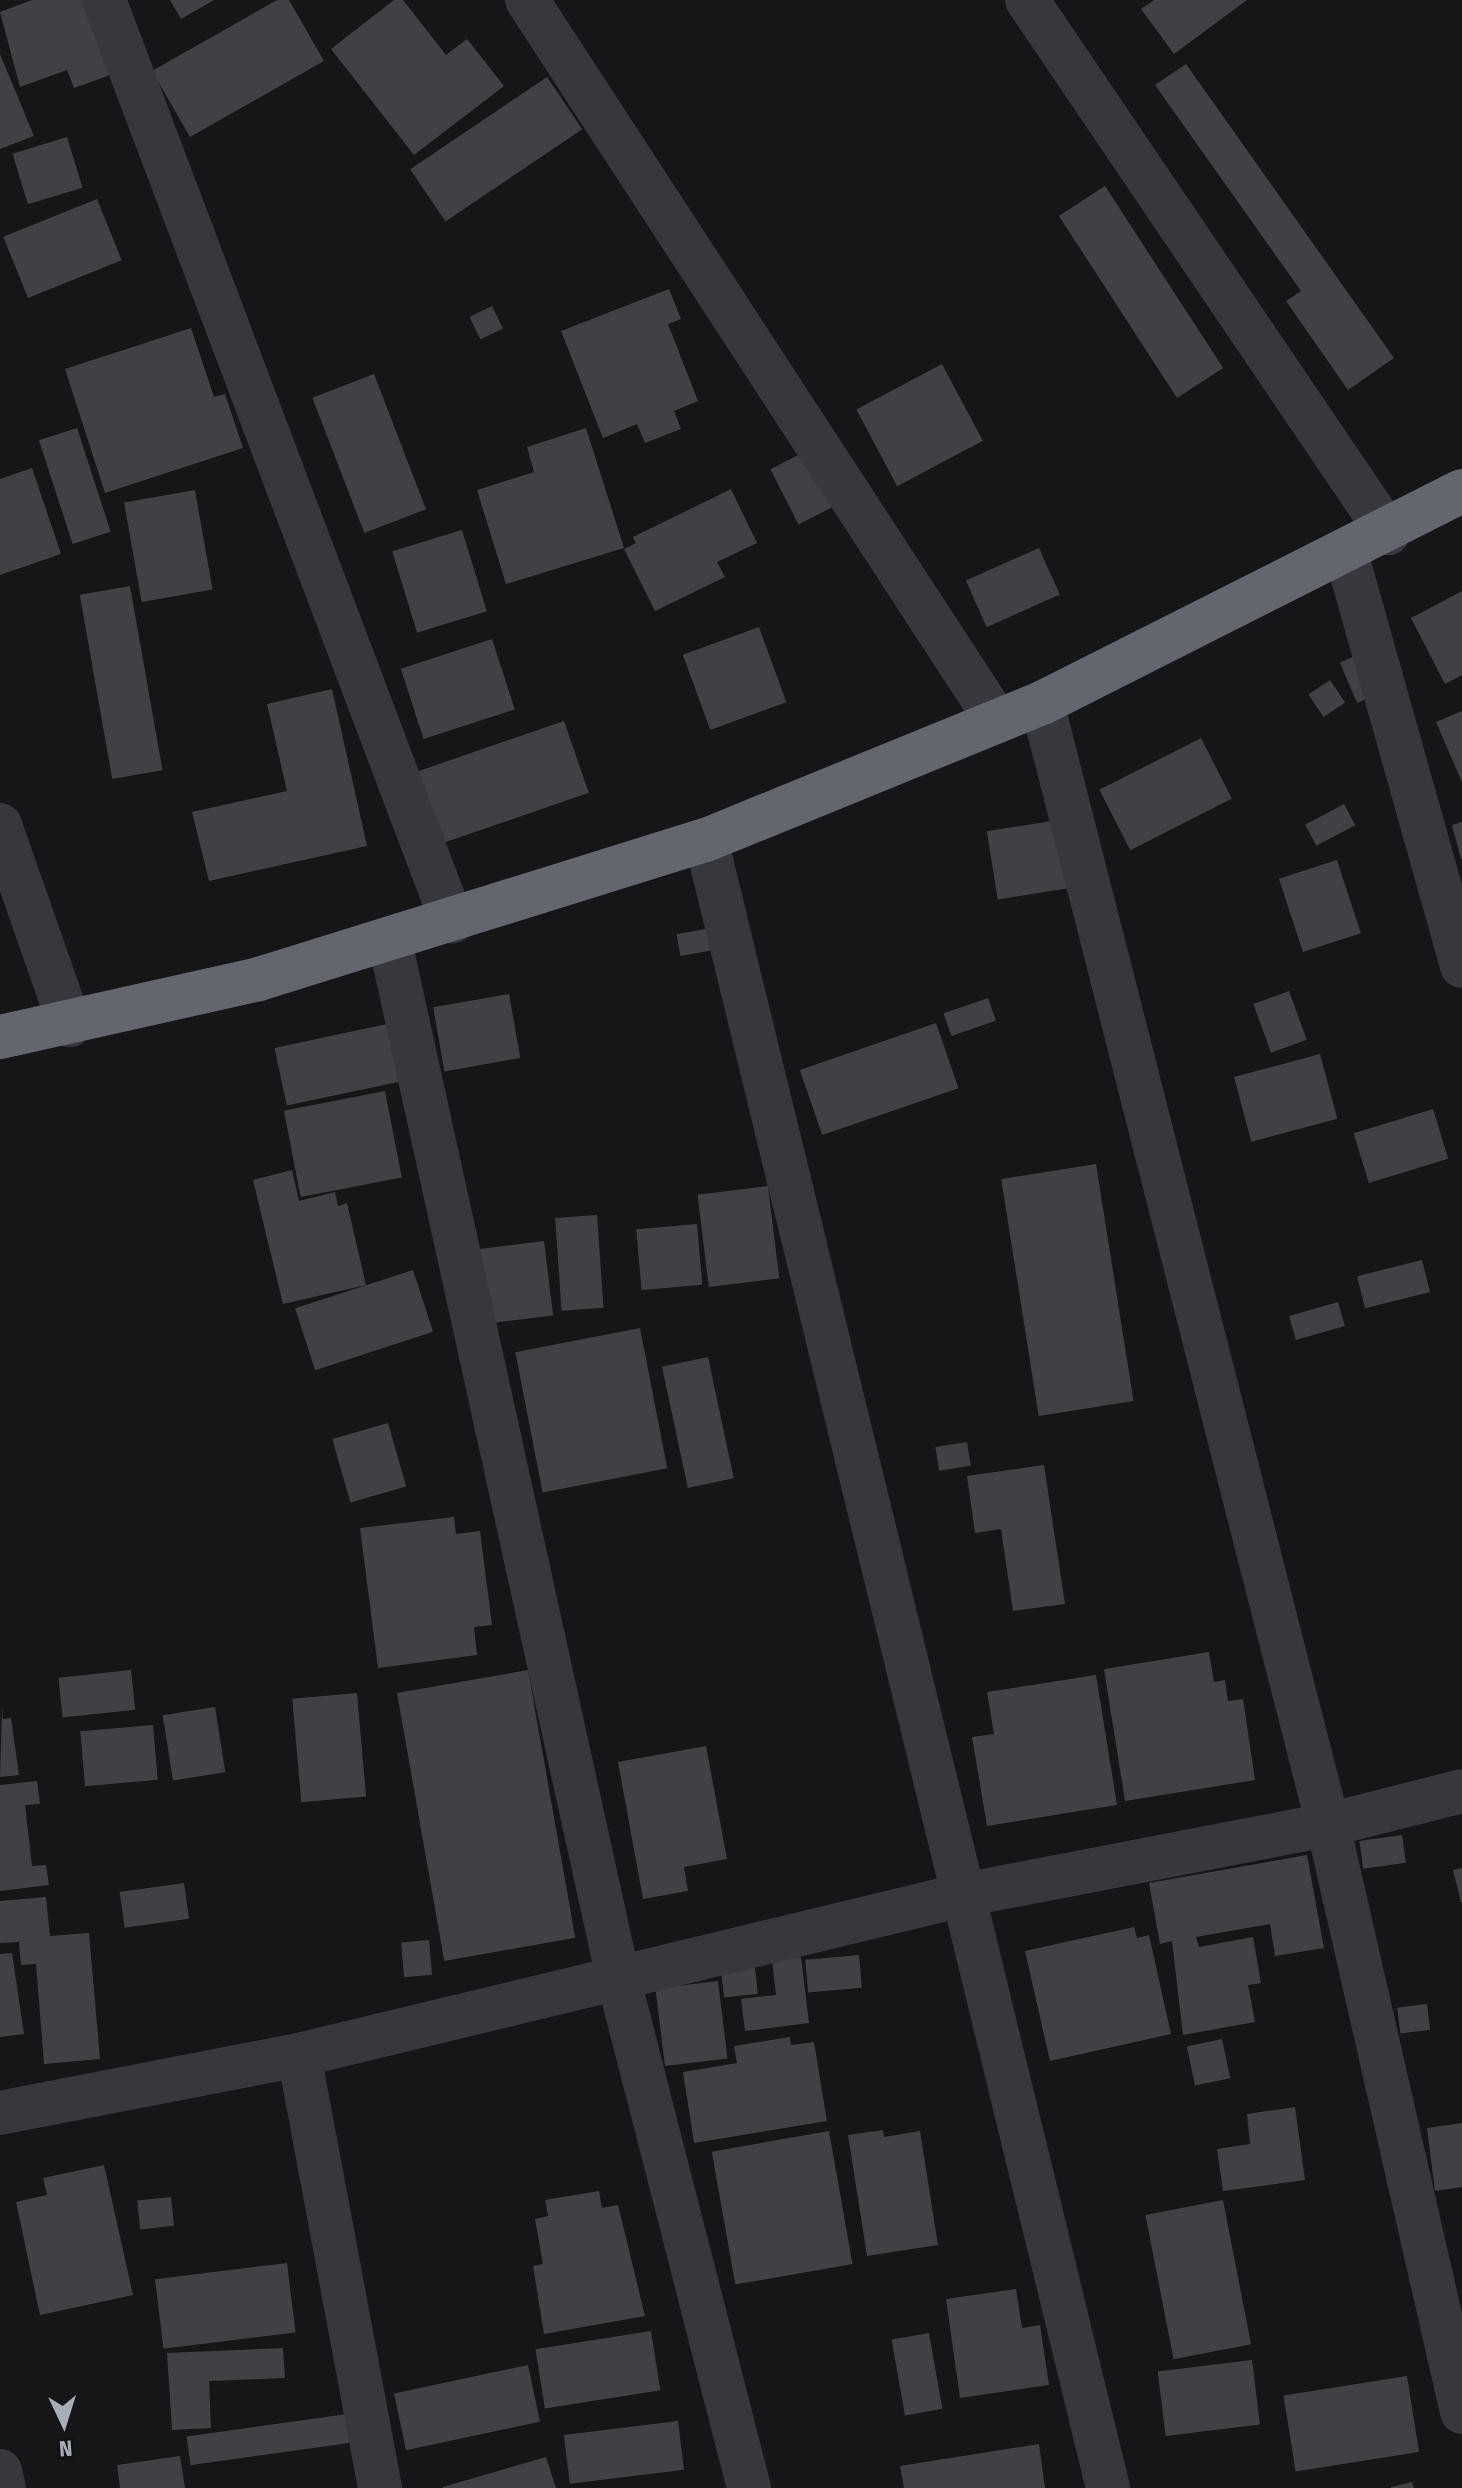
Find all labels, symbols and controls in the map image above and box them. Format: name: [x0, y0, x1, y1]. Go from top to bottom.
north arrow: [24, 2384, 104, 2464]
text: N: [58, 2435, 73, 2462]

